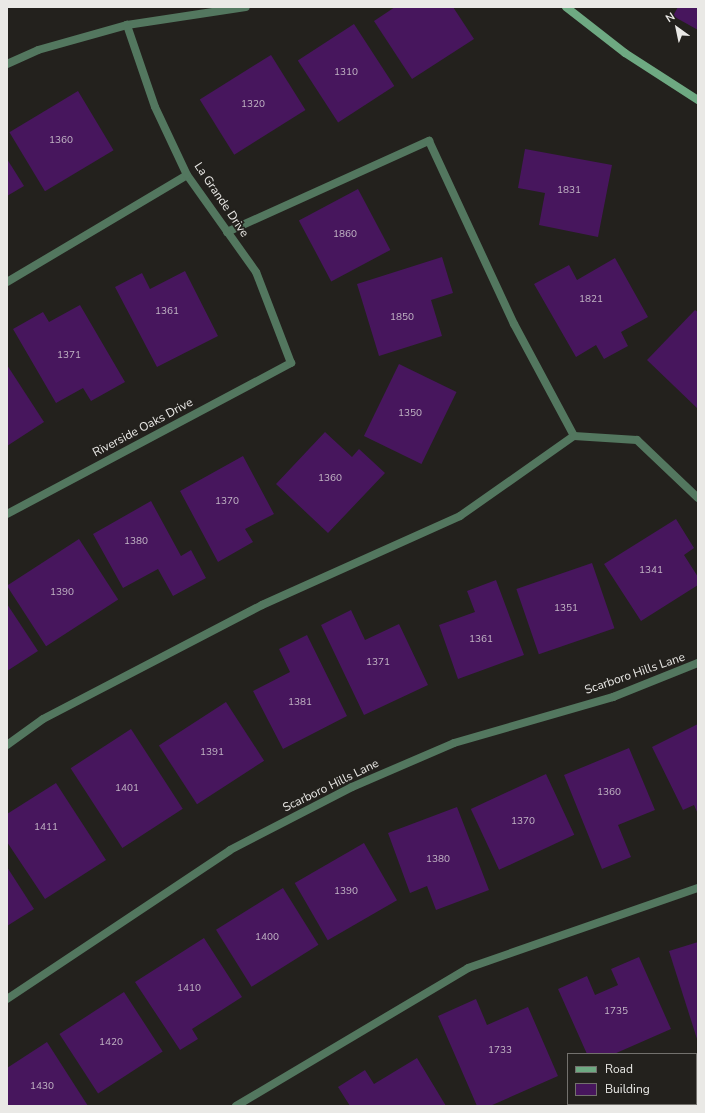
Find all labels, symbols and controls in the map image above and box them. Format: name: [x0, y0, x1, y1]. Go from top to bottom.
north arrow: [657, 8, 697, 48]
text: N: [663, 9, 678, 26]
house number: 1310: [334, 67, 358, 79]
house number: 1320: [241, 99, 265, 111]
house number: 1360: [49, 135, 73, 147]
street label: La Grande Drive: [191, 160, 251, 240]
house number: 1831: [557, 185, 581, 197]
house number: 1860: [333, 229, 357, 241]
house number: 1821: [579, 294, 603, 306]
house number: 1361: [155, 306, 179, 318]
house number: 1850: [390, 312, 414, 324]
house number: 1371: [57, 350, 81, 362]
street label: Riverside Oaks Drive: [90, 396, 196, 460]
house number: 1350: [398, 408, 422, 420]
house number: 1360: [318, 473, 342, 485]
house number: 1370: [215, 496, 239, 508]
house number: 1380: [124, 536, 148, 548]
house number: 1341: [639, 565, 663, 577]
house number: 1390: [50, 587, 74, 599]
house number: 1351: [554, 603, 578, 615]
house number: 1361: [469, 634, 493, 646]
street label: Scarboro Hills Lane: [583, 650, 687, 698]
house number: 1371: [366, 657, 390, 669]
house number: 1381: [288, 697, 312, 709]
house number: 1391: [200, 747, 224, 759]
street label: Scarboro Hills Lane: [281, 756, 381, 816]
house number: 1401: [115, 783, 139, 795]
house number: 1360: [597, 787, 621, 799]
house number: 1370: [511, 816, 535, 828]
house number: 1411: [34, 822, 58, 834]
house number: 1380: [426, 854, 450, 866]
house number: 1390: [334, 886, 358, 898]
house number: 1400: [255, 932, 279, 944]
house number: 1410: [177, 983, 201, 995]
house number: 1735: [604, 1006, 628, 1018]
house number: 1420: [99, 1037, 123, 1049]
house number: 1733: [488, 1045, 512, 1057]
legend: [567, 1053, 697, 1105]
text: Road: [605, 1061, 633, 1077]
house number: 1430: [30, 1081, 54, 1093]
text: Building: [605, 1081, 650, 1097]

